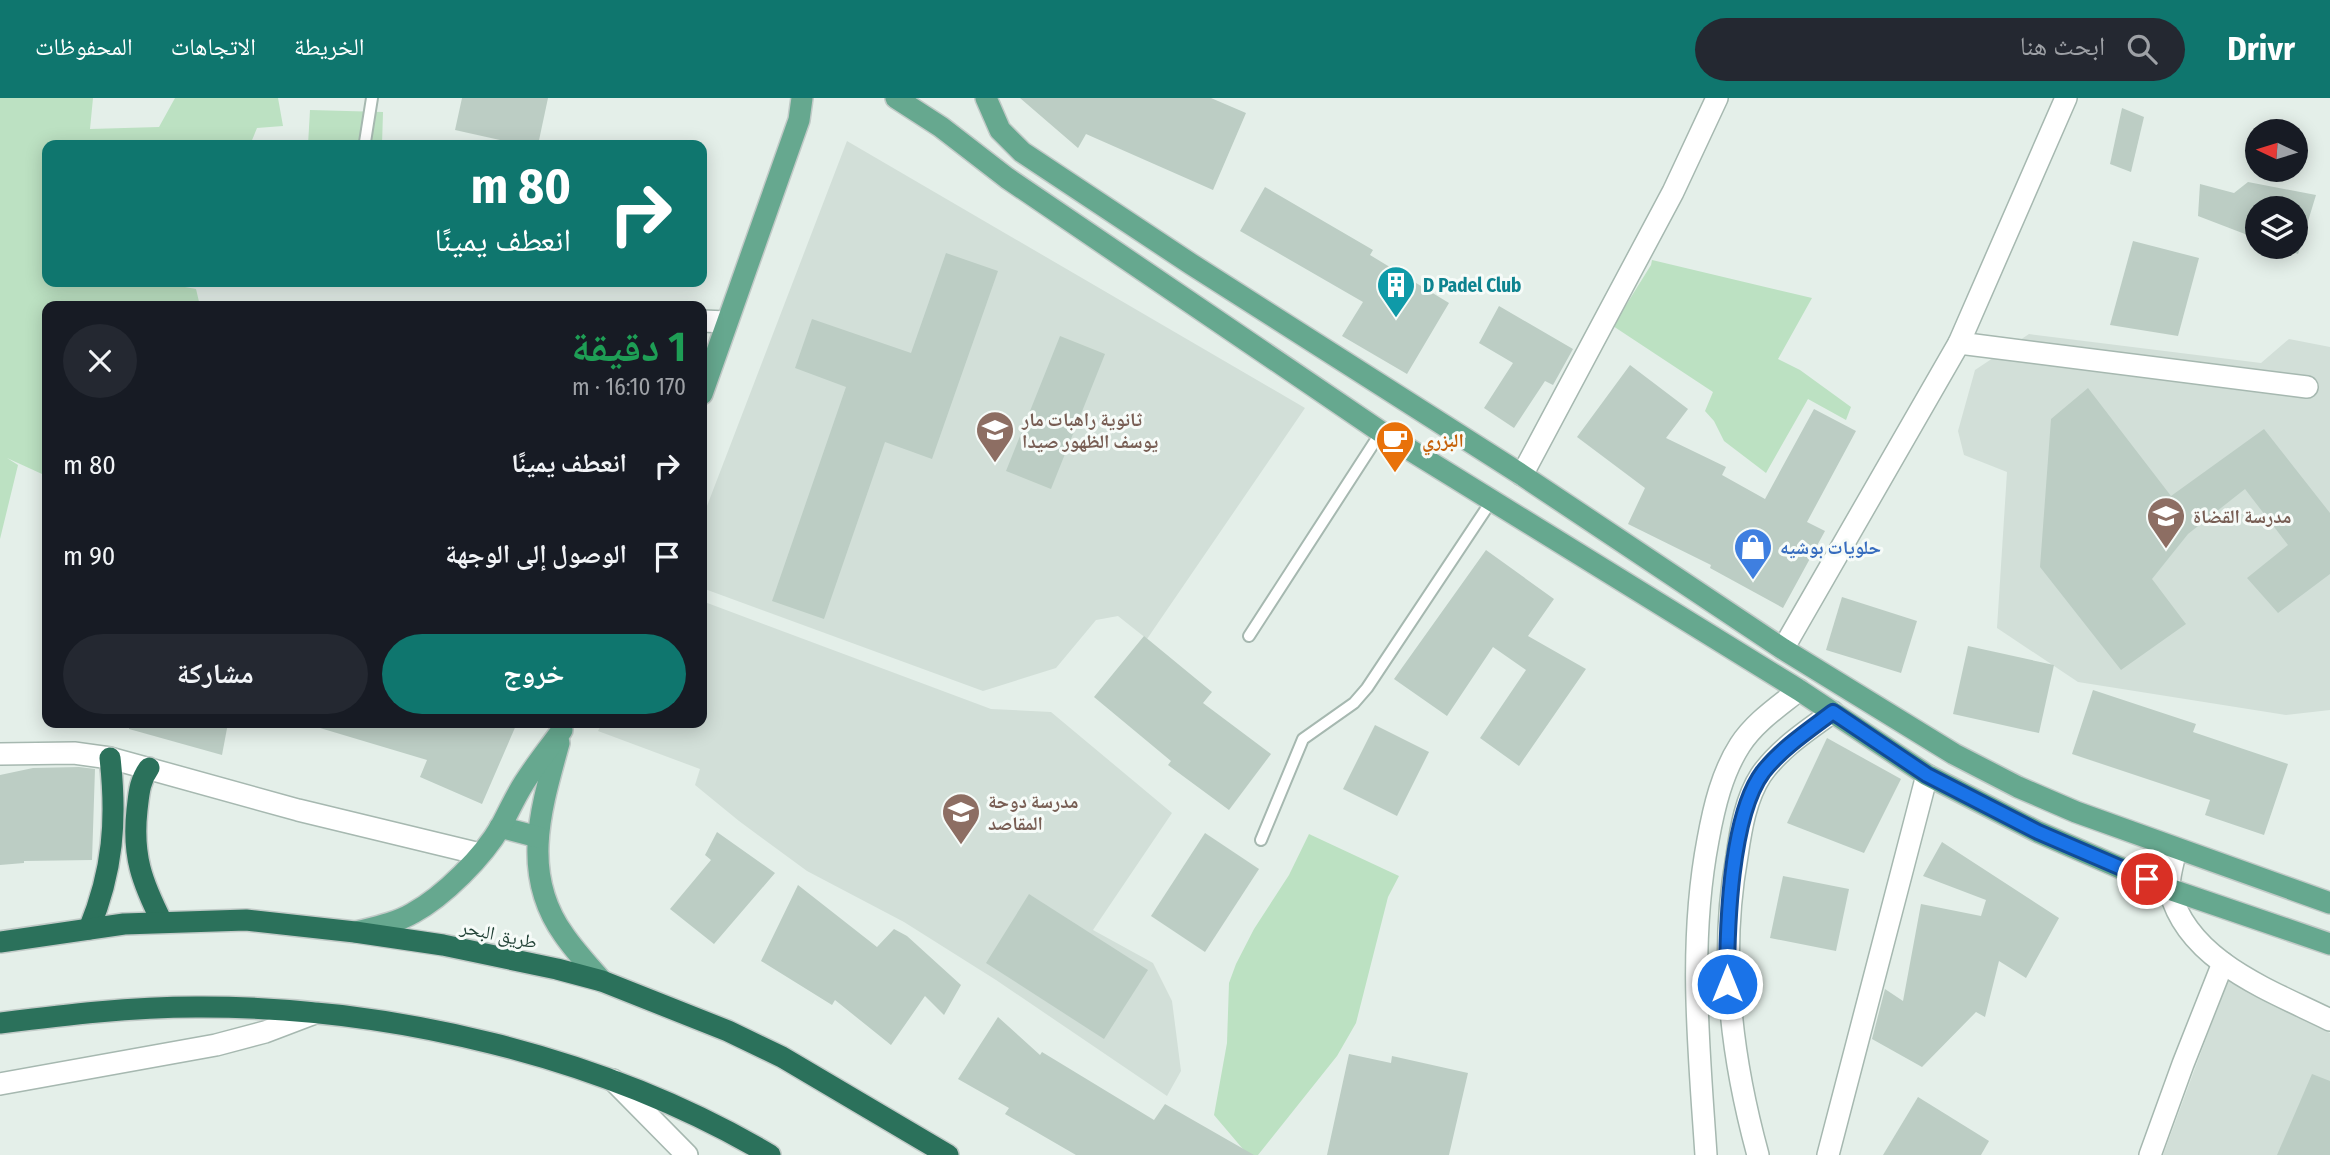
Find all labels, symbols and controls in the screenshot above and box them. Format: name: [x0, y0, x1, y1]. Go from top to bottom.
search box: [1695, 18, 2185, 81]
text: Drivr: [2227, 29, 2295, 69]
icon: search: [2123, 30, 2161, 68]
text: ابحث هنا: [2020, 31, 2105, 62]
text: المحفوظات: [35, 33, 133, 61]
text: الاتجاهات: [171, 33, 256, 61]
text: الخريطة: [294, 33, 365, 61]
north arrow: [2245, 119, 2308, 182]
map controls: [2245, 119, 2308, 259]
text: 80 m: [471, 157, 571, 216]
icon: right: [595, 168, 686, 259]
button: layers: [2245, 196, 2308, 259]
text: انعطف يمينًا: [434, 221, 571, 259]
building icon: D Padel Club: [1375, 264, 1417, 319]
place label: D Padel Club: [1423, 274, 1521, 297]
text: 1 دقيقة: [571, 322, 686, 372]
button: close: [63, 324, 137, 398]
text: 170 m · 16:10: [572, 373, 686, 401]
place label: ثانوية راهبات مار يوسف الظهور صيدا: [1021, 408, 1158, 453]
school or university icon: ثانوية راهبات مار يوسف الظهور صيدا: [974, 409, 1016, 464]
cafe icon: البزري: [1374, 419, 1416, 474]
place label: البزري: [1422, 429, 1464, 456]
icon: right: [648, 447, 686, 485]
text: انعطف يمينًا: [511, 448, 627, 479]
text: 80 m: [63, 450, 116, 481]
school or university icon: مدرسة القضاة: [2145, 495, 2187, 550]
place label: مدرسة القضاة: [2193, 505, 2291, 528]
shop icon: حلويات بوشيه: [1732, 526, 1774, 581]
place label: حلويات بوشيه: [1780, 536, 1881, 559]
icon: arrive: [648, 538, 686, 576]
text: الوصول إلى الوجهة: [445, 539, 627, 570]
text: 90 m: [63, 541, 115, 572]
button: مشاركة: [63, 634, 368, 714]
button: خروج: [382, 634, 686, 714]
place label: مدرسة دوحة المقاصد: [988, 790, 1078, 835]
school or university icon: مدرسة دوحة المقاصد: [940, 791, 982, 846]
pin: [2117, 849, 2177, 909]
icon: arrive: [2128, 860, 2166, 898]
street label: طريق البحر: [457, 915, 539, 954]
position arrow: [1690, 947, 1764, 1021]

